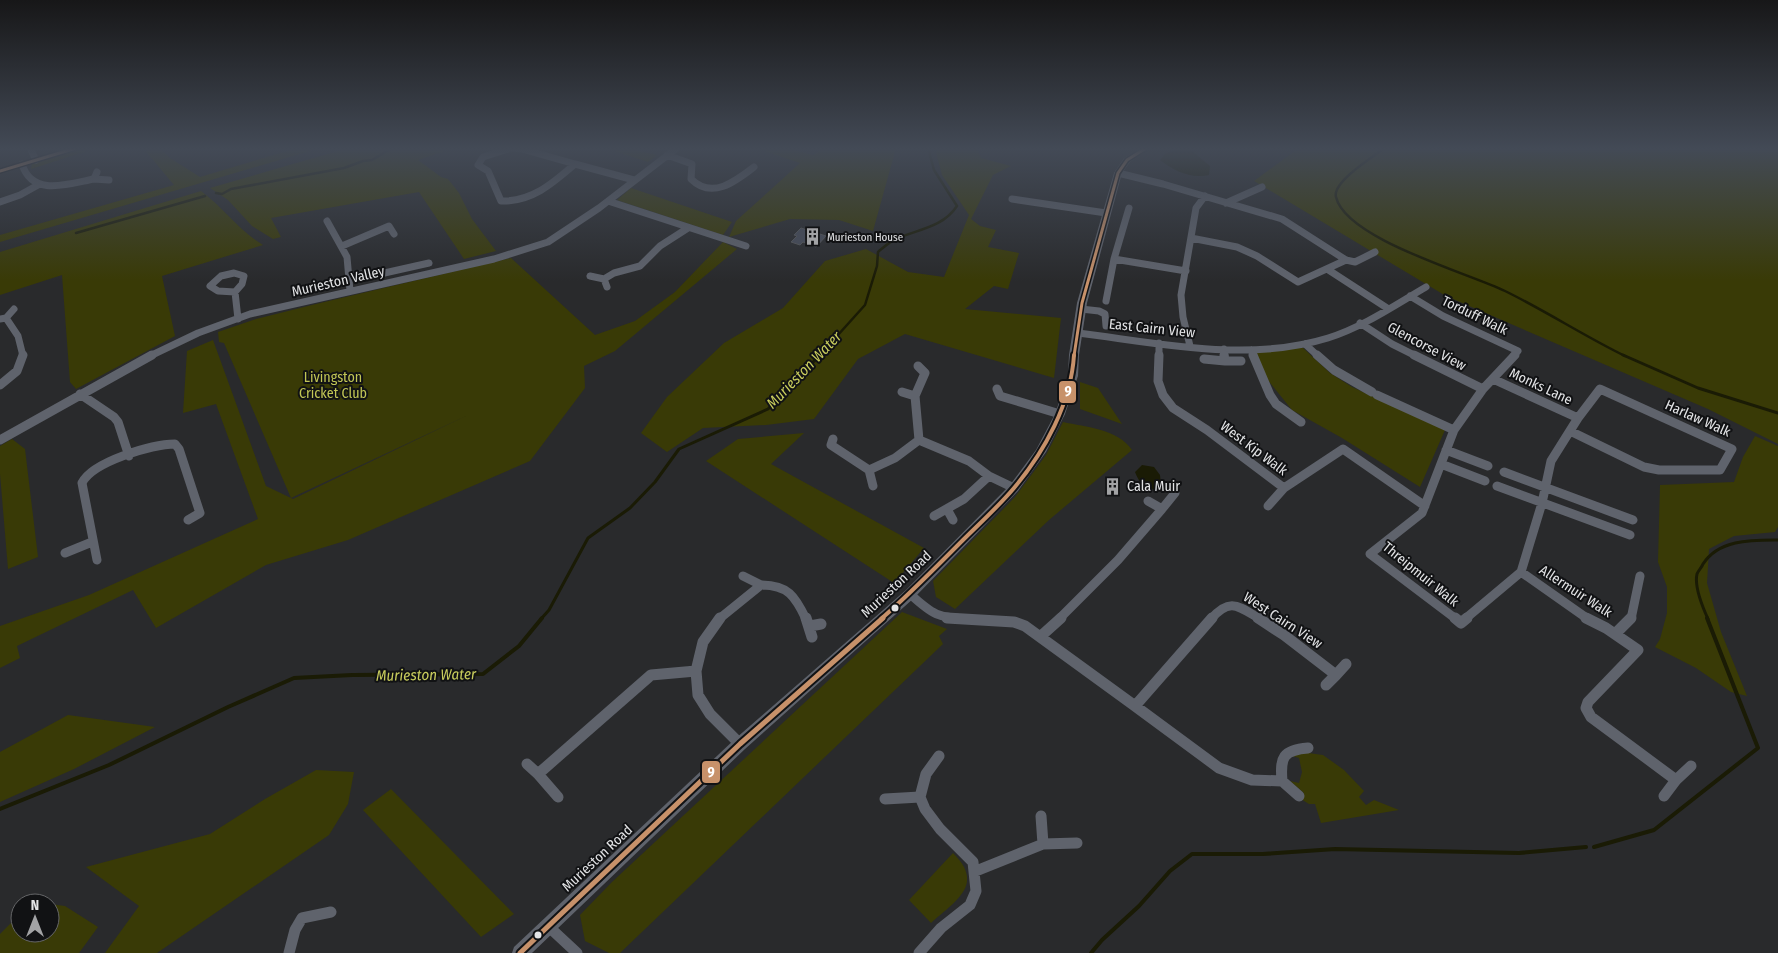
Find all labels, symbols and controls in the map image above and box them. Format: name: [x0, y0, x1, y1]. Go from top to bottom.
building icon: Murieston House: [803, 227, 823, 247]
place label: Murieston House: [827, 231, 903, 244]
street label: Murieston Valley: [290, 262, 387, 300]
street label: Torduff Walk: [1439, 292, 1511, 339]
street label: East Cairn View: [1108, 316, 1196, 341]
street label: Glencorse View: [1385, 319, 1469, 374]
water label: Murieston Water: [763, 327, 846, 412]
street label: Monks Lane: [1507, 364, 1575, 408]
park label: Livingston Cricket Club: [299, 369, 367, 402]
line badge: 9: [1058, 380, 1077, 404]
text: 9: [1064, 383, 1072, 400]
street label: Harlaw Walk: [1662, 396, 1734, 441]
street label: West Kip Walk: [1217, 418, 1291, 479]
building icon: Cala Muir: [1103, 476, 1123, 496]
place label: Cala Muir: [1127, 478, 1180, 495]
street label: Threipmuir Walk: [1379, 539, 1463, 611]
street label: Murieston Road: [858, 547, 935, 621]
street label: Allermuir Walk: [1536, 562, 1616, 621]
street label: West Cairn View: [1240, 589, 1325, 652]
unlabelled marker: [890, 603, 900, 613]
water label: Murieston Water: [376, 665, 477, 685]
line badge: 9: [701, 760, 721, 784]
text: 9: [707, 764, 715, 781]
street label: Murieston Road: [559, 821, 636, 895]
north arrow: [10, 893, 60, 943]
text: N: [31, 897, 39, 914]
unlabelled marker: [533, 930, 543, 940]

